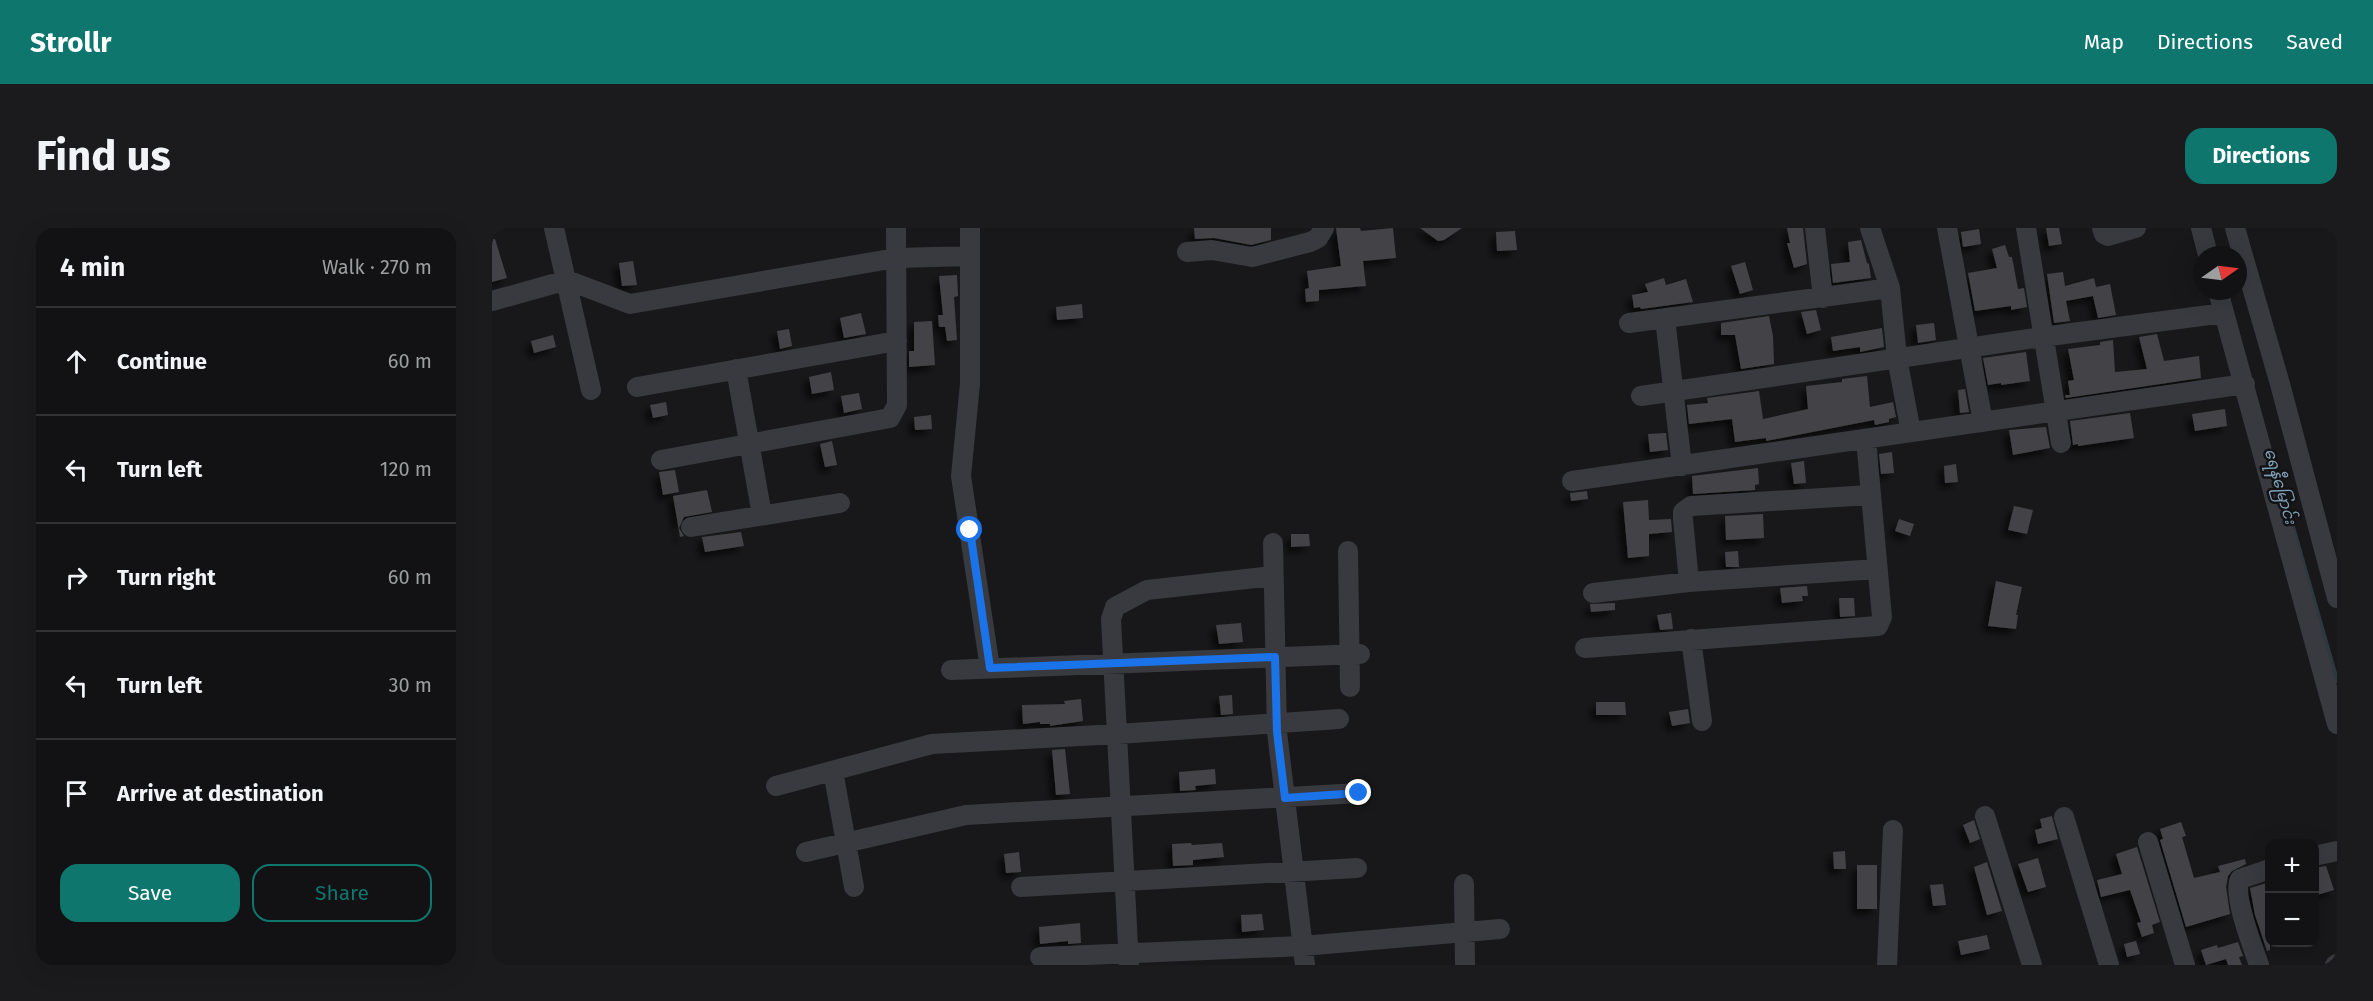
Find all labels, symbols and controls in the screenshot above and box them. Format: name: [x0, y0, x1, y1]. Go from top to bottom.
text: Strollr: [30, 26, 111, 59]
text: Map: [2084, 29, 2124, 55]
text: Directions: [2157, 29, 2253, 55]
text: Saved: [2286, 29, 2343, 55]
button: Directions: [2185, 128, 2337, 184]
text: Find us: [36, 131, 171, 181]
north arrow: [2193, 246, 2247, 300]
text: 4 min: [60, 252, 125, 283]
text: Walk · 270 m: [322, 255, 432, 279]
icon: ahead: [60, 345, 93, 378]
text: Continue: [117, 348, 207, 375]
text: 60 m: [388, 349, 432, 373]
water label: ရေနီမြောင်း: [2257, 446, 2303, 529]
icon: left: [60, 453, 93, 486]
text: Turn left: [117, 456, 202, 483]
text: 120 m: [380, 457, 432, 481]
route start: [956, 516, 982, 542]
icon: right: [60, 561, 93, 594]
text: Turn right: [117, 564, 216, 591]
text: 60 m: [388, 565, 432, 589]
icon: left: [60, 669, 93, 702]
text: Turn left: [117, 672, 202, 699]
text: 30 m: [388, 673, 432, 697]
icon: arrive: [60, 777, 93, 810]
route end: [1345, 779, 1371, 805]
text: Arrive at destination: [117, 780, 324, 807]
map controls: [2265, 839, 2319, 947]
button: +: [2265, 839, 2319, 893]
button: Save: [60, 864, 240, 922]
button: Share: [252, 864, 432, 922]
button: −: [2265, 893, 2319, 947]

